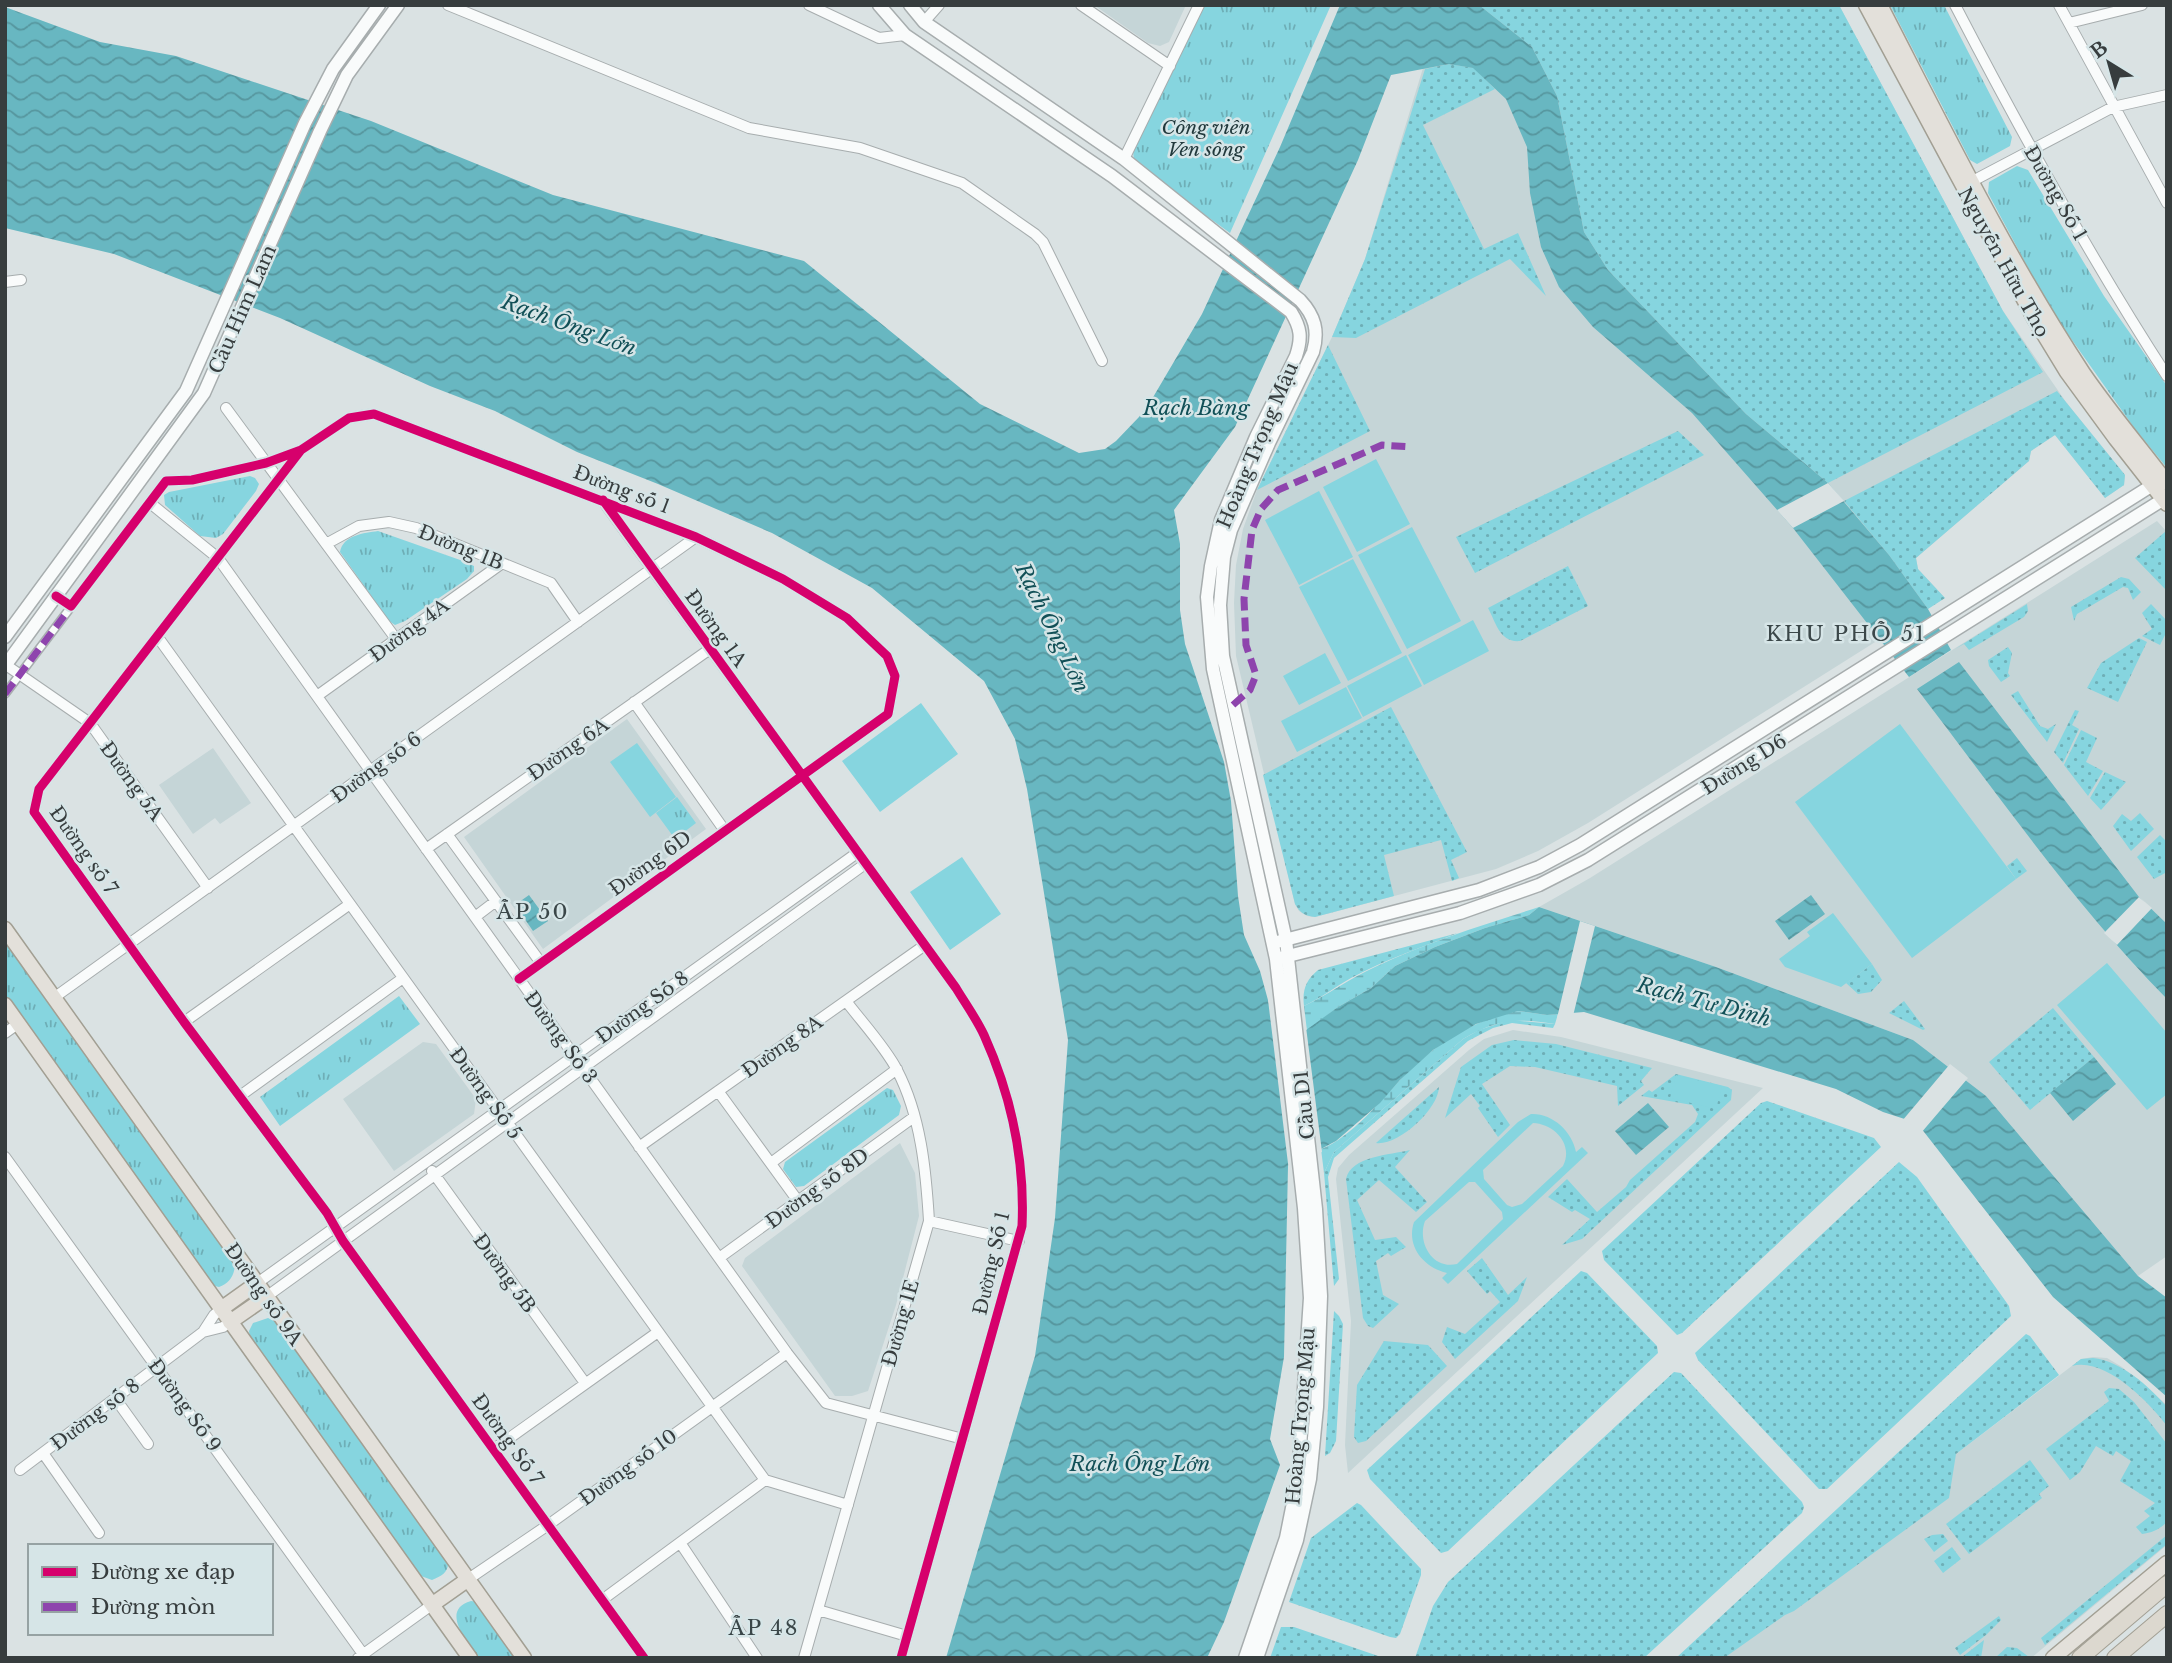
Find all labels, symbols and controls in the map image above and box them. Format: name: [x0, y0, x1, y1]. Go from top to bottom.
north arrow: [2074, 28, 2144, 98]
text: B: [2086, 36, 2112, 64]
park label: Công viên Ven sông: [1162, 116, 1250, 161]
street label: Đường Số 1: [2019, 142, 2092, 245]
street label: Nguyễn Hữu Thọ: [1953, 183, 2054, 341]
street label: Cầu Him Lam: [204, 241, 281, 377]
water label: Rạch Ông Lớn: [497, 288, 640, 361]
street label: Hoàng Trọng Mậu: [1212, 359, 1303, 532]
water label: Rạch Bàng: [1142, 395, 1251, 421]
street label: Đường số 1: [570, 460, 673, 518]
street label: Đường 1B: [415, 520, 507, 575]
water label: Rạch Ông Lớn: [1009, 558, 1095, 697]
street label: Đường 1A: [680, 585, 752, 672]
street label: Đường 4A: [365, 594, 454, 667]
district label: KHU PHỐ 51: [1766, 621, 1926, 647]
street label: Đường 6A: [523, 713, 614, 786]
street label: Đường số 6: [327, 727, 426, 808]
street label: Đường D6: [1698, 729, 1791, 800]
street label: Đường 5A: [95, 737, 168, 826]
street label: Đường số 7: [45, 802, 123, 899]
street label: Đường 6D: [605, 826, 696, 901]
district label: ẤP 50: [496, 899, 569, 925]
street label: Đường Số 8: [592, 966, 693, 1049]
water label: Rạch Tư Dinh: [1633, 971, 1774, 1032]
street label: Đường Số 3: [519, 987, 602, 1088]
street label: Đường 8A: [738, 1010, 827, 1083]
street label: Đường Số 5: [445, 1043, 527, 1144]
street label: Cầu D1: [1289, 1069, 1320, 1141]
street label: Đường số 8D: [761, 1143, 873, 1233]
street label: Đường Số 1: [968, 1209, 1015, 1317]
street label: Đường 5B: [468, 1229, 541, 1317]
street label: Đường số 9A: [220, 1239, 308, 1350]
street label: Đường 1E: [877, 1277, 924, 1369]
street label: Hoàng Trọng Mậu: [1281, 1326, 1320, 1506]
street label: Đường Số 9: [143, 1354, 226, 1456]
street label: Đường số 8: [47, 1374, 144, 1455]
street label: Đường Số 7: [467, 1389, 548, 1490]
street label: Đường số 10: [575, 1424, 682, 1511]
water label: Rạch Ông Lớn: [1068, 1451, 1211, 1477]
legend: [28, 1544, 273, 1635]
text: Đường xe đạp: [91, 1559, 235, 1585]
text: Đường mòn: [91, 1594, 216, 1620]
district label: ẤP 48: [727, 1615, 800, 1641]

